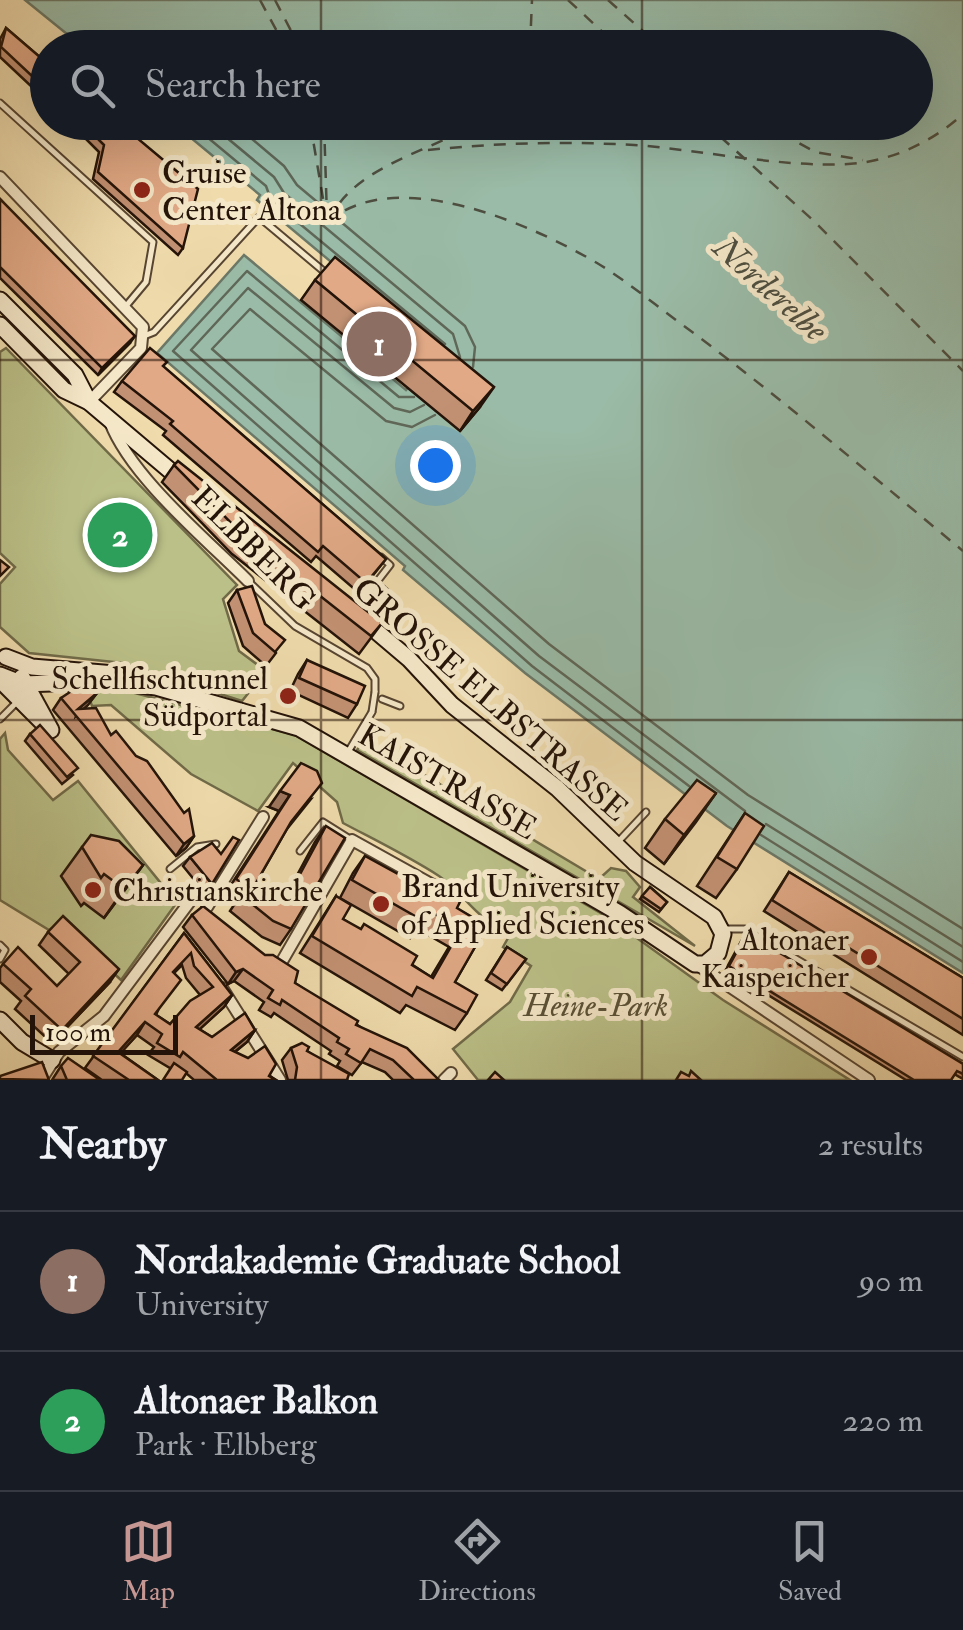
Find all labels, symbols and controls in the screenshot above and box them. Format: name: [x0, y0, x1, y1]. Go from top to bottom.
search box: [30, 30, 933, 140]
icon: search: [65, 58, 120, 113]
text: Search here: [145, 61, 321, 109]
place label: Cruise Center Altona: [162, 153, 342, 230]
marker: Cruise Center Altona: [131, 179, 153, 201]
water label: Norderelbe: [703, 225, 837, 352]
pin: 1: [346, 306, 412, 382]
your location: [410, 440, 461, 491]
street label: ELBBERG: [183, 478, 324, 619]
pin: 2: [88, 498, 152, 572]
street label: GROSSE ELBSTRASSE: [345, 569, 636, 830]
place label: Schellfischtunnel Südportal: [51, 659, 268, 736]
marker: Schellfischtunnel Südportal: [277, 685, 299, 707]
street label: KAISTRASSE: [351, 715, 544, 849]
place label: Brand University of Applied Sciences: [401, 867, 645, 944]
place label: Christianskirche: [113, 871, 323, 911]
marker: Christianskirche: [82, 879, 104, 901]
marker: Brand University of Applied Sciences: [370, 893, 392, 915]
place label: Altonaer Kaispeicher: [701, 920, 849, 997]
marker: Altonaer Kaispeicher: [858, 946, 880, 968]
park label: Heine-Park: [522, 986, 668, 1026]
scale bar: [30, 1010, 178, 1054]
text: 100 m: [45, 1015, 111, 1050]
text: Nearby: [40, 1119, 166, 1171]
text: 2 results: [818, 1125, 923, 1165]
text: Nordakademie Graduate School: [135, 1237, 621, 1285]
text: 1: [67, 1261, 78, 1301]
text: 90 m: [859, 1261, 923, 1301]
text: University: [135, 1285, 268, 1325]
text: Altonaer Balkon: [135, 1377, 378, 1425]
text: 2: [64, 1401, 81, 1441]
text: 220 m: [843, 1401, 923, 1441]
text: Park · Elbberg: [135, 1425, 316, 1465]
tab: Map: [121, 1514, 176, 1609]
tab: Directions: [418, 1514, 536, 1609]
tab: Saved: [778, 1514, 842, 1609]

